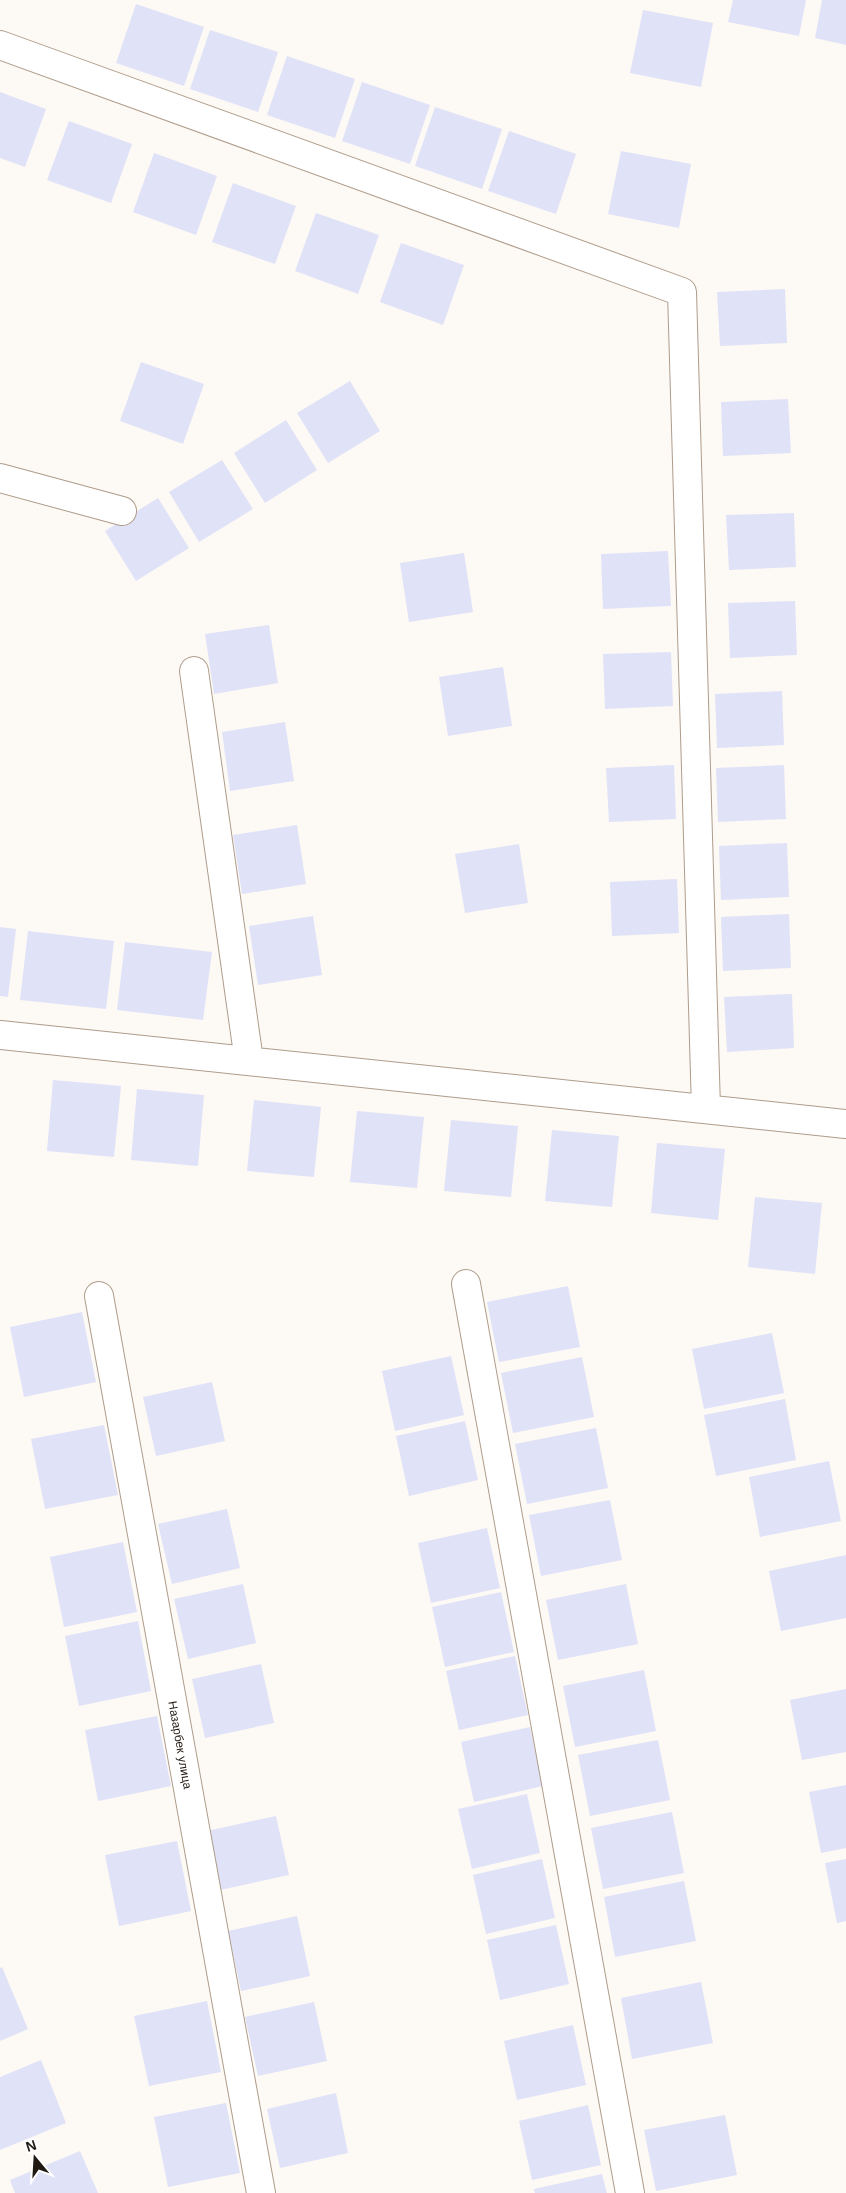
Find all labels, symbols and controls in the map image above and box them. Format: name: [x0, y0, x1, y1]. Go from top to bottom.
street label: Назарбек улица: [165, 1700, 195, 1790]
north arrow: [10, 2133, 60, 2183]
text: N: [24, 2136, 38, 2155]

